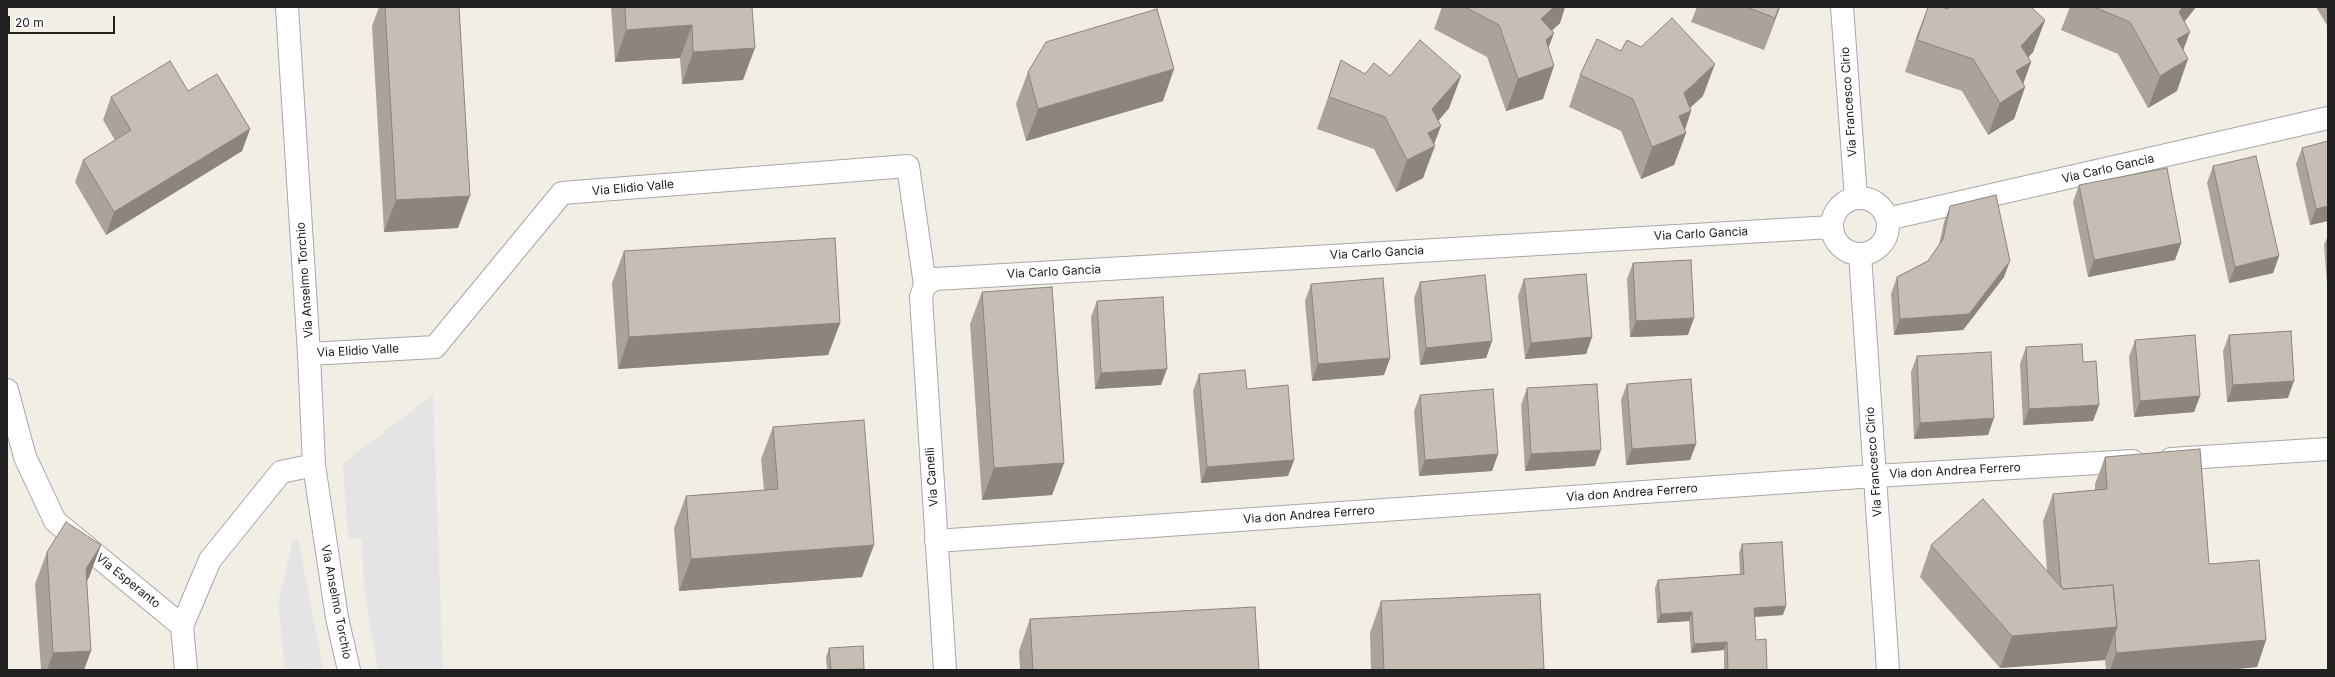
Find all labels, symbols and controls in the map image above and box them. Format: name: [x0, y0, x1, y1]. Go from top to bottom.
scale bar: [10, 8, 117, 34]
text: 20 m: [15, 15, 44, 30]
street label: Via Francesco Cirio: [1838, 46, 1860, 158]
street label: Via Carlo Gancia: [2060, 151, 2156, 187]
street label: Via Elidio Valle: [591, 177, 675, 199]
street label: Via Anselmo Torchio: [294, 221, 316, 339]
street label: Via Carlo Gancia: [1654, 224, 1748, 244]
street label: Via Carlo Gancia: [1330, 243, 1424, 263]
street label: Via Carlo Gancia: [1007, 262, 1101, 282]
street label: Via Elidio Valle: [316, 342, 400, 360]
street label: Via Francesco Cirio: [1863, 406, 1885, 518]
street label: Via Canelli: [923, 447, 941, 507]
street label: Via don Andrea Ferrero: [1889, 460, 2021, 482]
street label: Via don Andrea Ferrero: [1566, 481, 1698, 505]
street label: Via don Andrea Ferrero: [1243, 503, 1375, 527]
street label: Via Anselmo Torchio: [318, 544, 354, 660]
street label: Via Esperanto: [93, 551, 163, 611]

